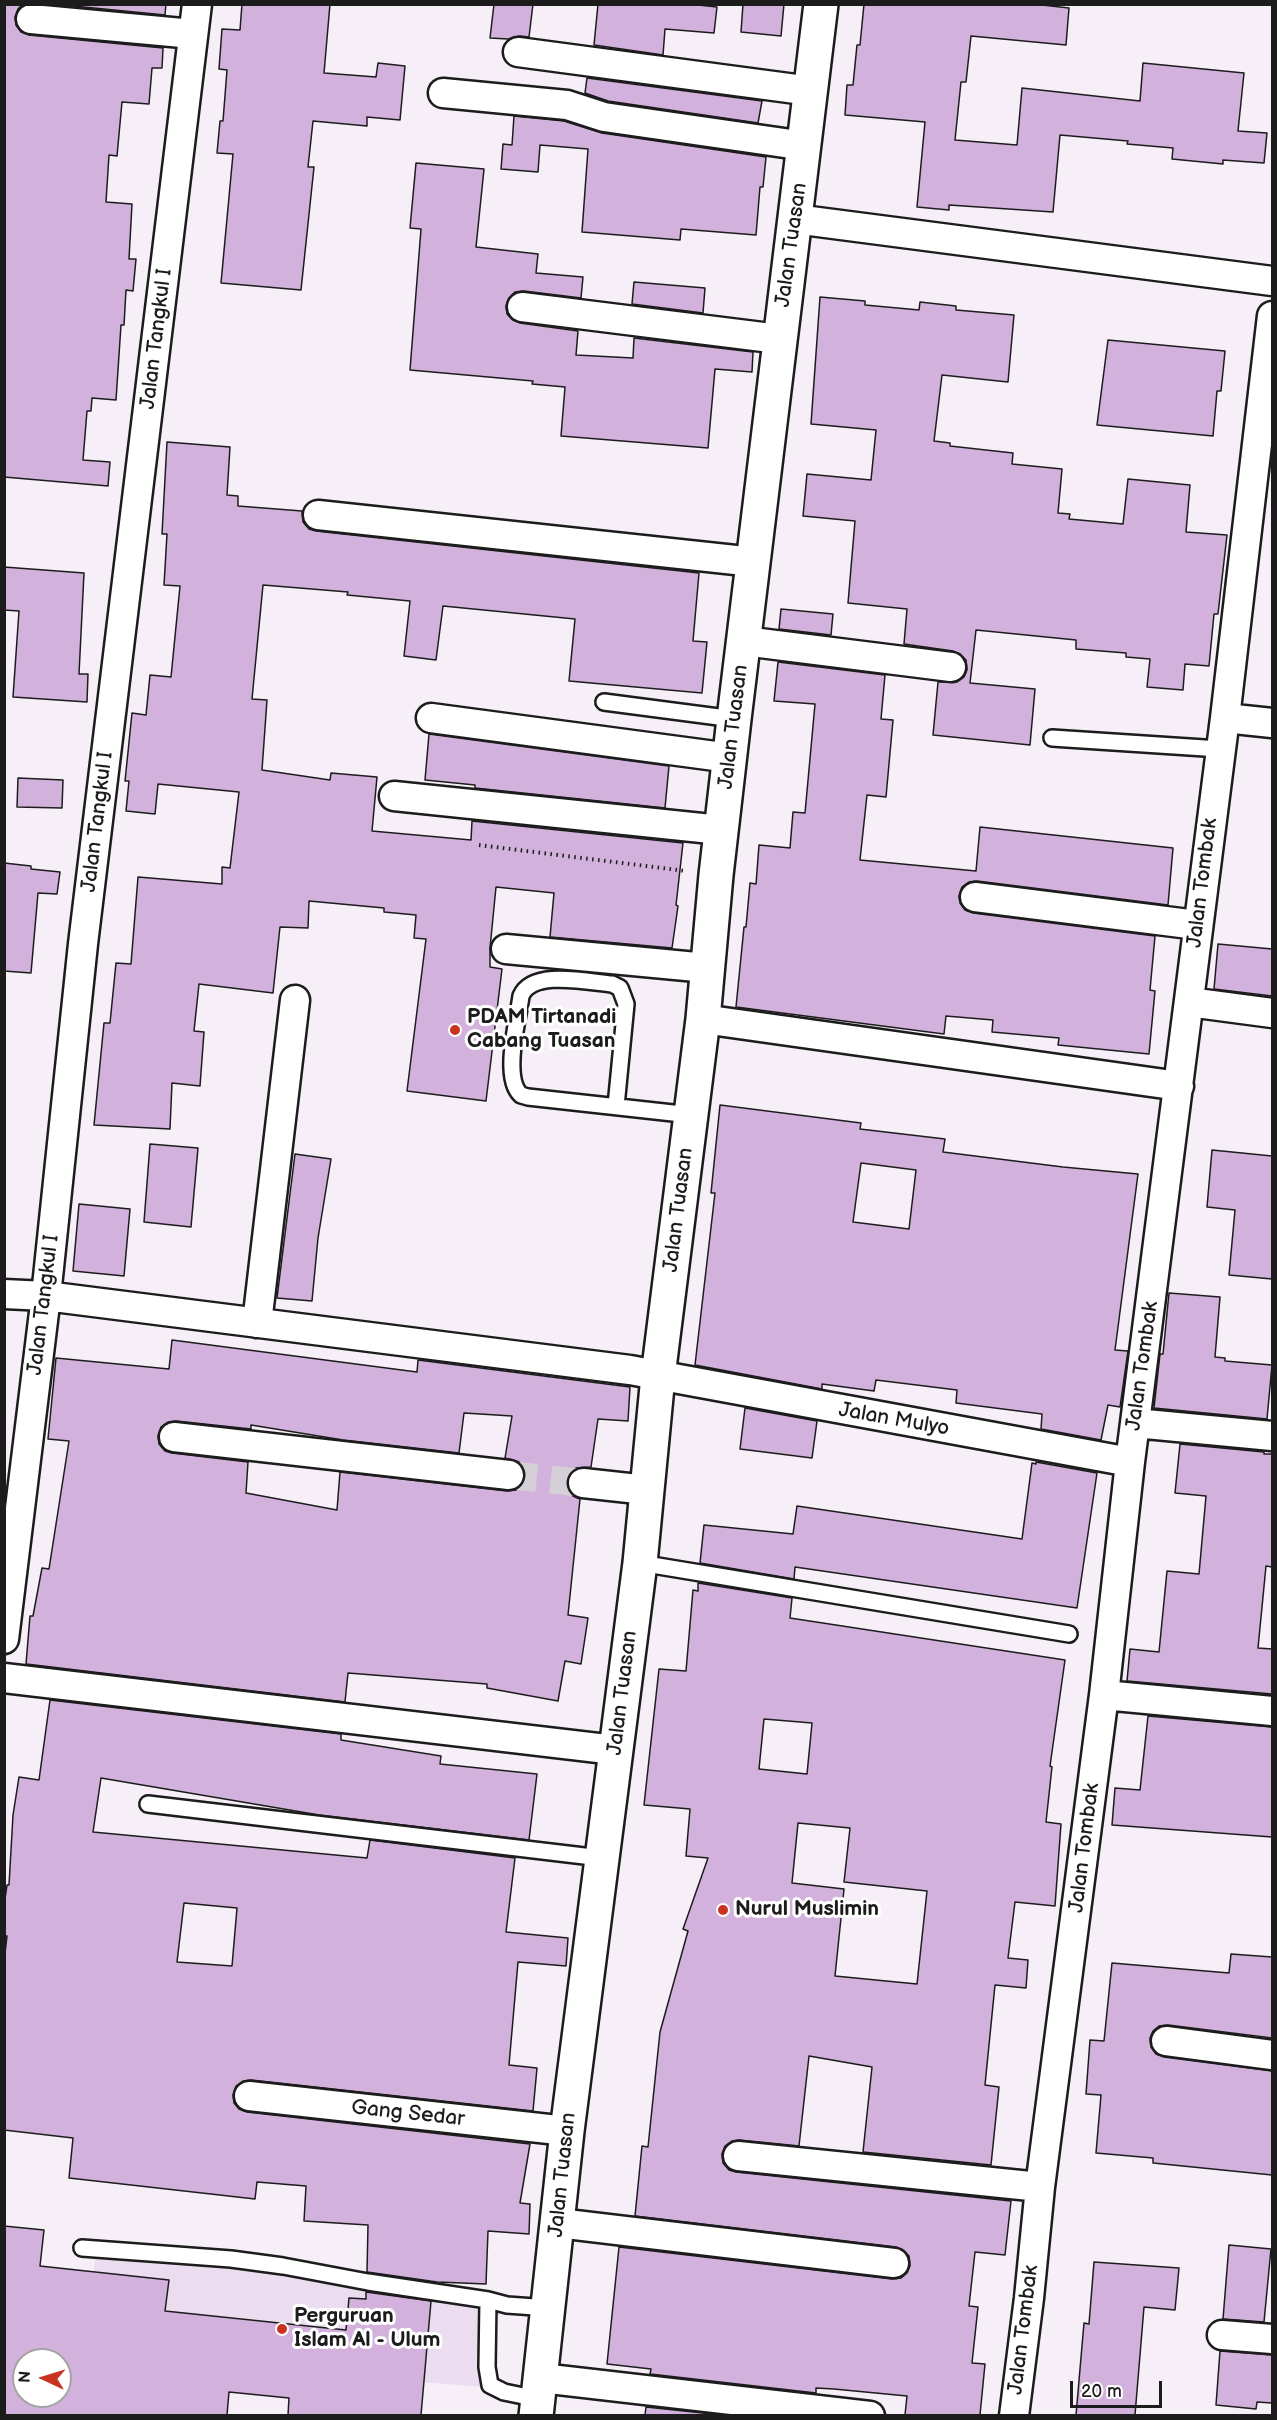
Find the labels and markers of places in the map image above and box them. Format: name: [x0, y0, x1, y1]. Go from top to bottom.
place label: PDAM Tirtanadi Cabang Tuasan: [467, 1005, 616, 1055]
marker: PDAM Tirtanadi Cabang Tuasan: [448, 1023, 462, 1037]
place label: Nurul Muslimin: [735, 1897, 879, 1923]
marker: Nurul Muslimin: [716, 1903, 730, 1917]
place label: Perguruan Islam Al - Ulum: [294, 2304, 440, 2354]
marker: Perguruan Islam Al - Ulum: [275, 2322, 289, 2336]

